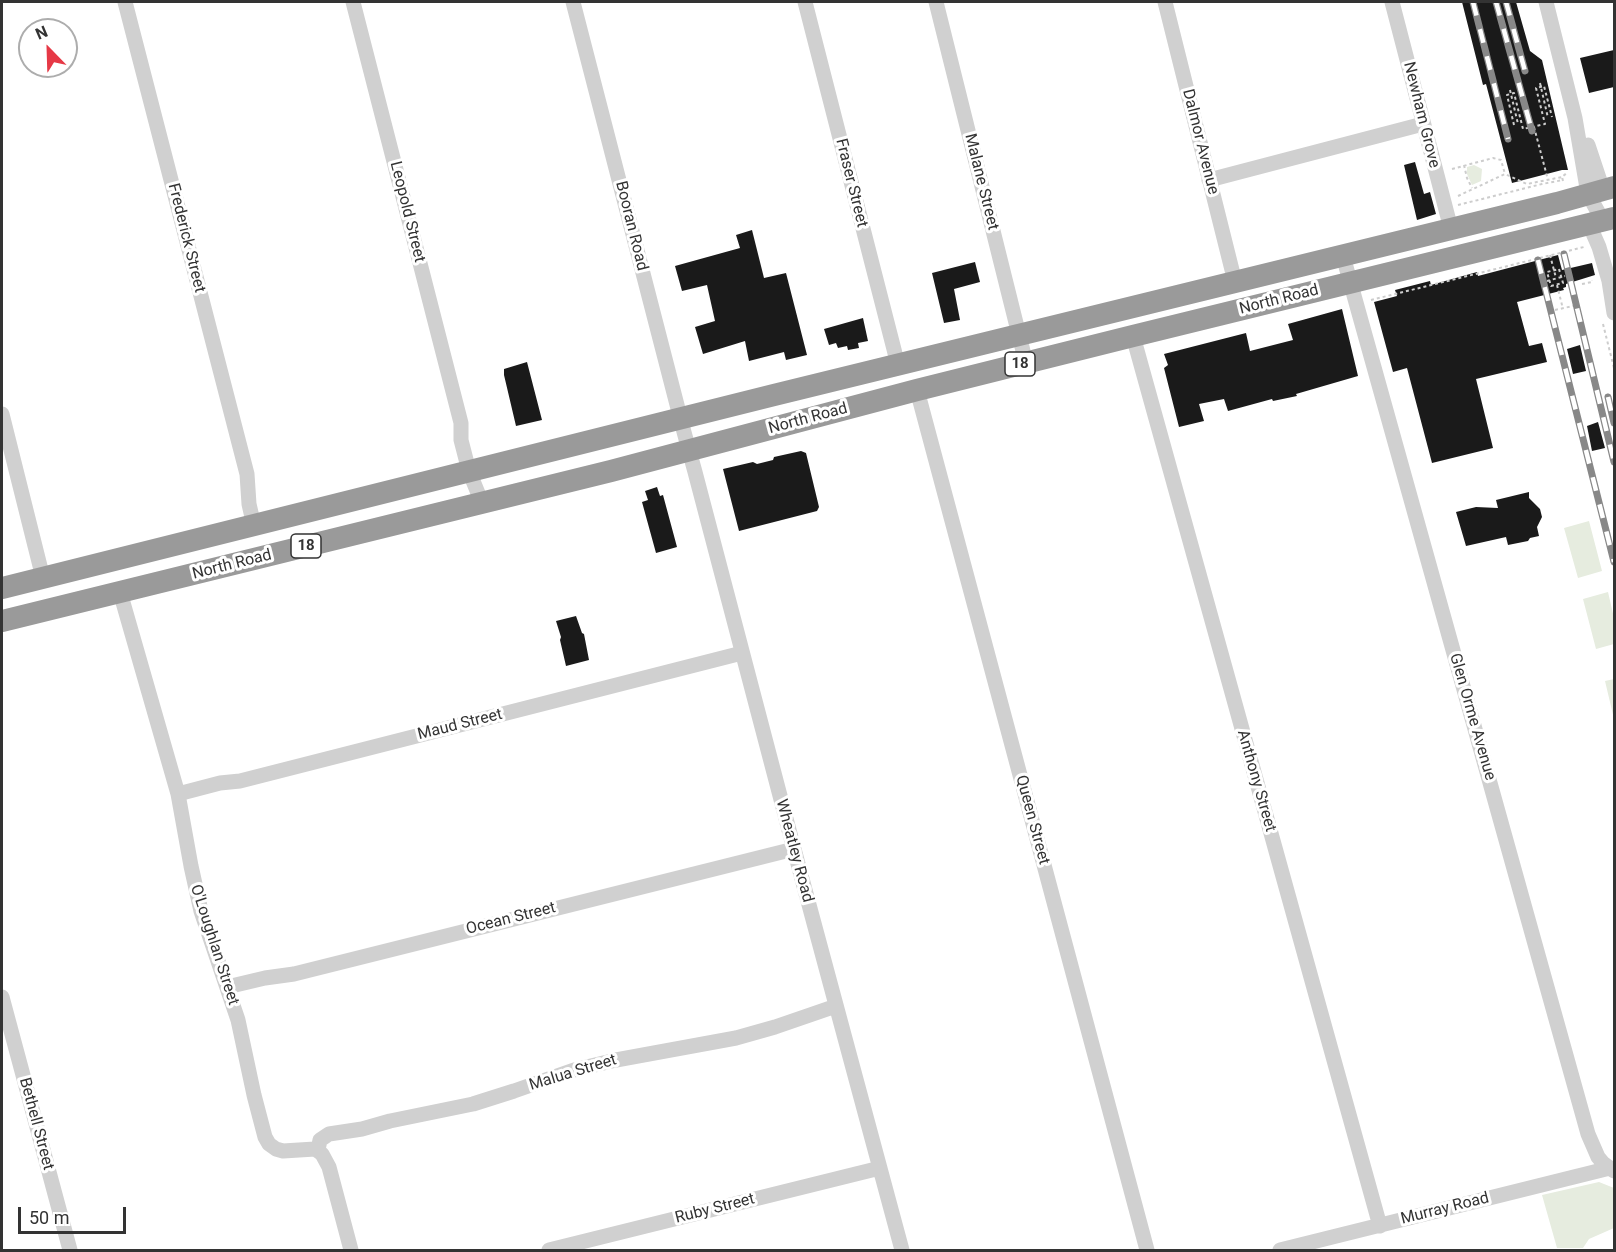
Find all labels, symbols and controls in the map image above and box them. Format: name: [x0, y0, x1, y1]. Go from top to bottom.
north arrow: [18, 18, 78, 78]
text: N: [33, 22, 50, 44]
street label: Newham Grove: [1399, 60, 1443, 170]
street label: Dalmor Avenue: [1178, 87, 1222, 197]
street label: Malane Street: [960, 132, 1002, 232]
street label: Fraser Street: [831, 137, 871, 229]
street label: Leopold Street: [385, 159, 429, 265]
street label: Booran Road: [611, 179, 651, 273]
street label: Frederick Street: [163, 181, 209, 295]
street label: North Road: [1237, 281, 1321, 319]
road number: 18: [1005, 352, 1035, 376]
street label: North Road: [766, 399, 850, 439]
road number: 18: [291, 534, 321, 558]
street label: North Road: [190, 546, 274, 584]
street label: Glen Orme Avenue: [1445, 651, 1499, 783]
street label: Maud Street: [416, 705, 504, 745]
street label: Anthony Street: [1232, 728, 1280, 834]
street label: Queen Street: [1011, 773, 1053, 867]
street label: Wheatley Road: [771, 797, 817, 905]
street label: O'Loughlan Street: [185, 882, 243, 1008]
street label: Ocean Street: [464, 899, 558, 939]
street label: Malua Street: [527, 1051, 619, 1095]
street label: Bethell Street: [14, 1076, 58, 1172]
street label: Murray Road: [1399, 1189, 1491, 1229]
street label: Ruby Street: [673, 1190, 757, 1228]
scale bar: [21, 1195, 129, 1233]
text: 50 m: [29, 1207, 69, 1228]

